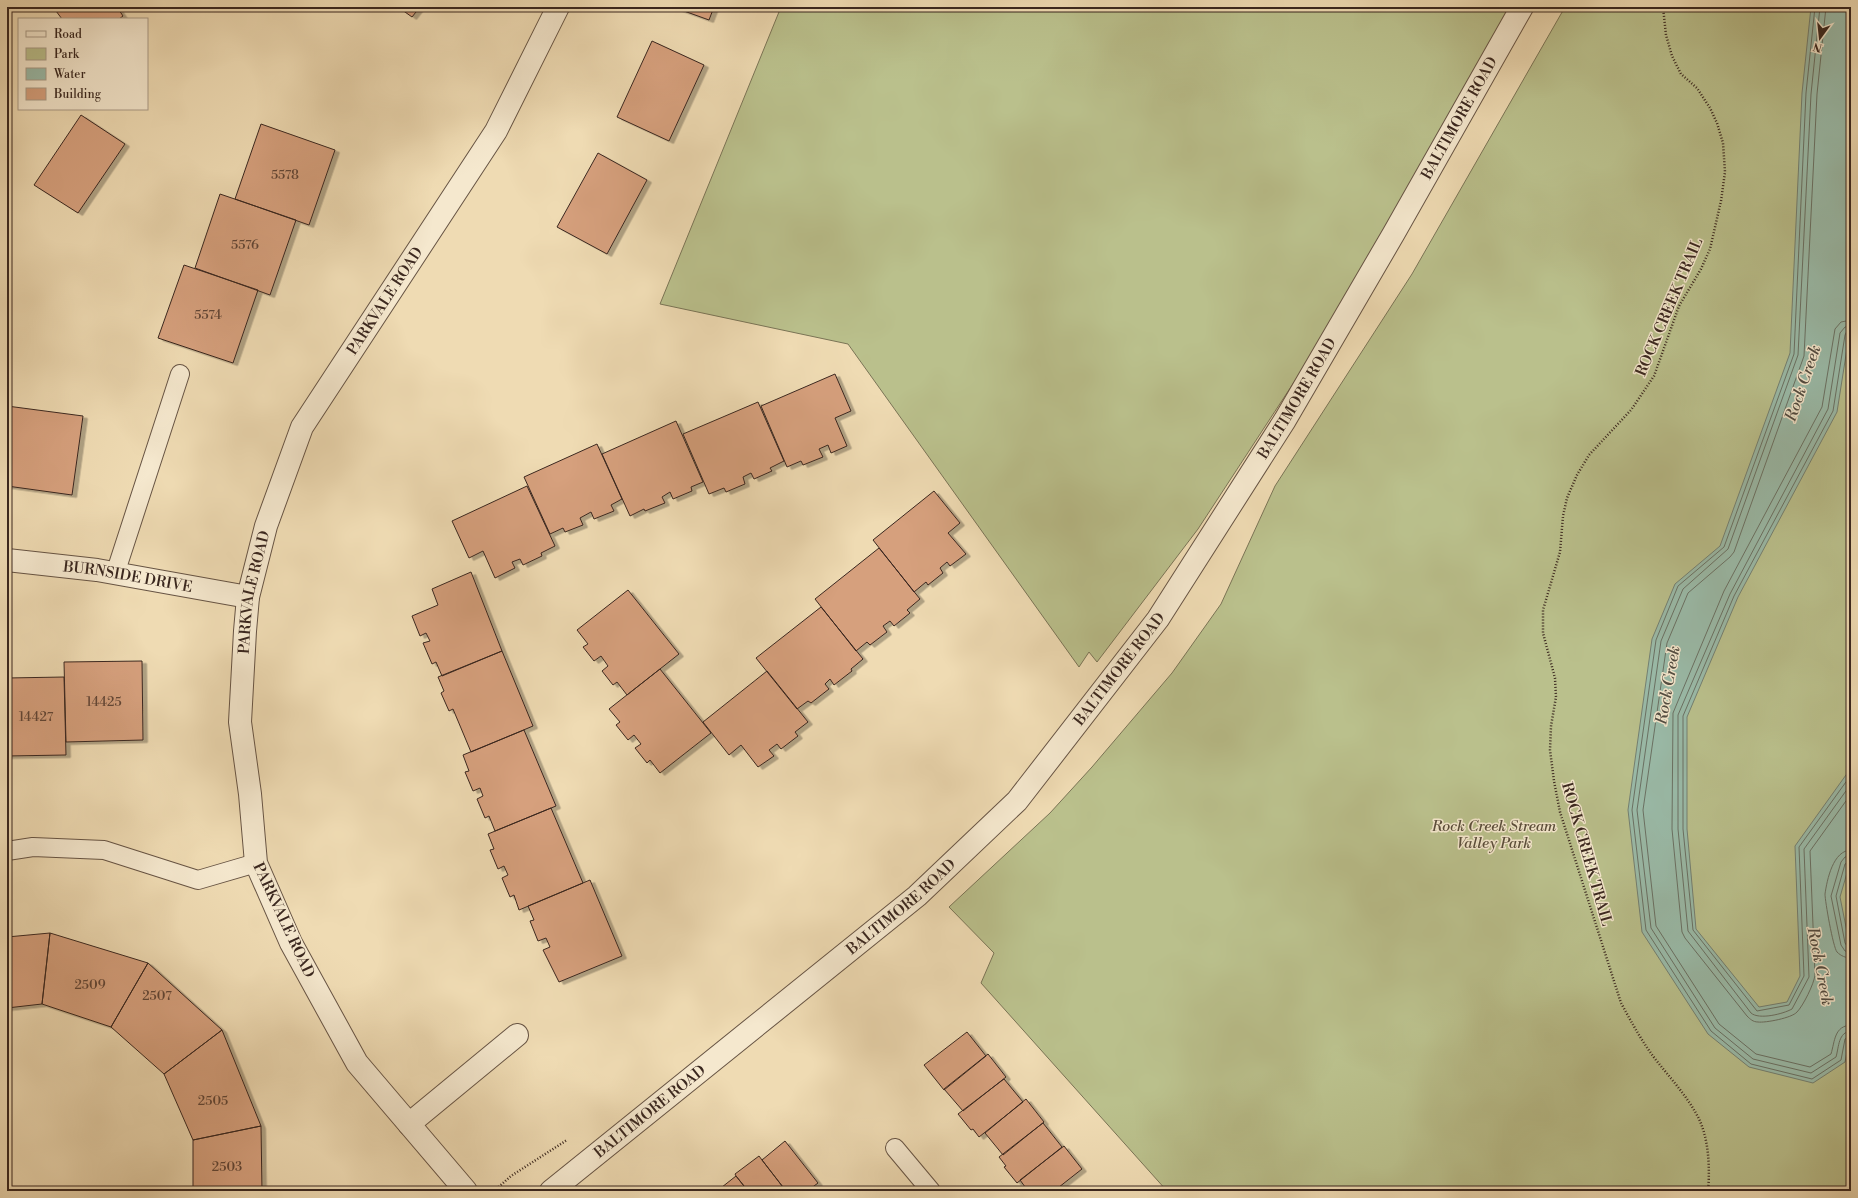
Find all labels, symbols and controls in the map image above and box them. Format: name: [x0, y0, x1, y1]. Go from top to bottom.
legend: [18, 18, 148, 110]
north arrow: [1800, 18, 1840, 58]
text: Road: [54, 27, 82, 42]
text: N: [1811, 39, 1824, 55]
text: Park: [54, 47, 80, 62]
street label: BALTIMORE ROAD: [1417, 54, 1502, 184]
text: Water: [53, 67, 86, 82]
text: Building: [53, 87, 102, 102]
house number: 5578: [271, 167, 299, 183]
street label: ROCK CREEK TRAIL: [1632, 235, 1707, 379]
house number: 5576: [231, 237, 259, 253]
street label: PARKVALE ROAD: [343, 244, 427, 359]
house number: 5574: [194, 307, 222, 323]
street label: BALTIMORE ROAD: [1253, 335, 1341, 464]
water label: Rock Creek: [1780, 343, 1825, 425]
street label: PARKVALE ROAD: [235, 529, 274, 655]
street label: BURNSIDE DRIVE: [61, 557, 194, 597]
street label: BALTIMORE ROAD: [1069, 609, 1169, 730]
water label: Rock Creek: [1651, 644, 1685, 727]
house number: 14425: [86, 694, 122, 710]
house number: 14427: [19, 709, 54, 725]
street label: ROCK CREEK TRAIL: [1557, 780, 1616, 928]
park label: Rock Creek Stream Valley Park: [1431, 817, 1557, 853]
street label: BALTIMORE ROAD: [842, 855, 960, 960]
street label: PARKVALE ROAD: [248, 859, 319, 981]
water label: Rock Creek: [1802, 924, 1837, 1007]
house number: 2509: [74, 977, 106, 993]
house number: 2507: [142, 988, 172, 1004]
street label: BALTIMORE ROAD: [590, 1061, 710, 1163]
house number: 2505: [198, 1093, 228, 1109]
house number: 2503: [212, 1159, 242, 1175]

